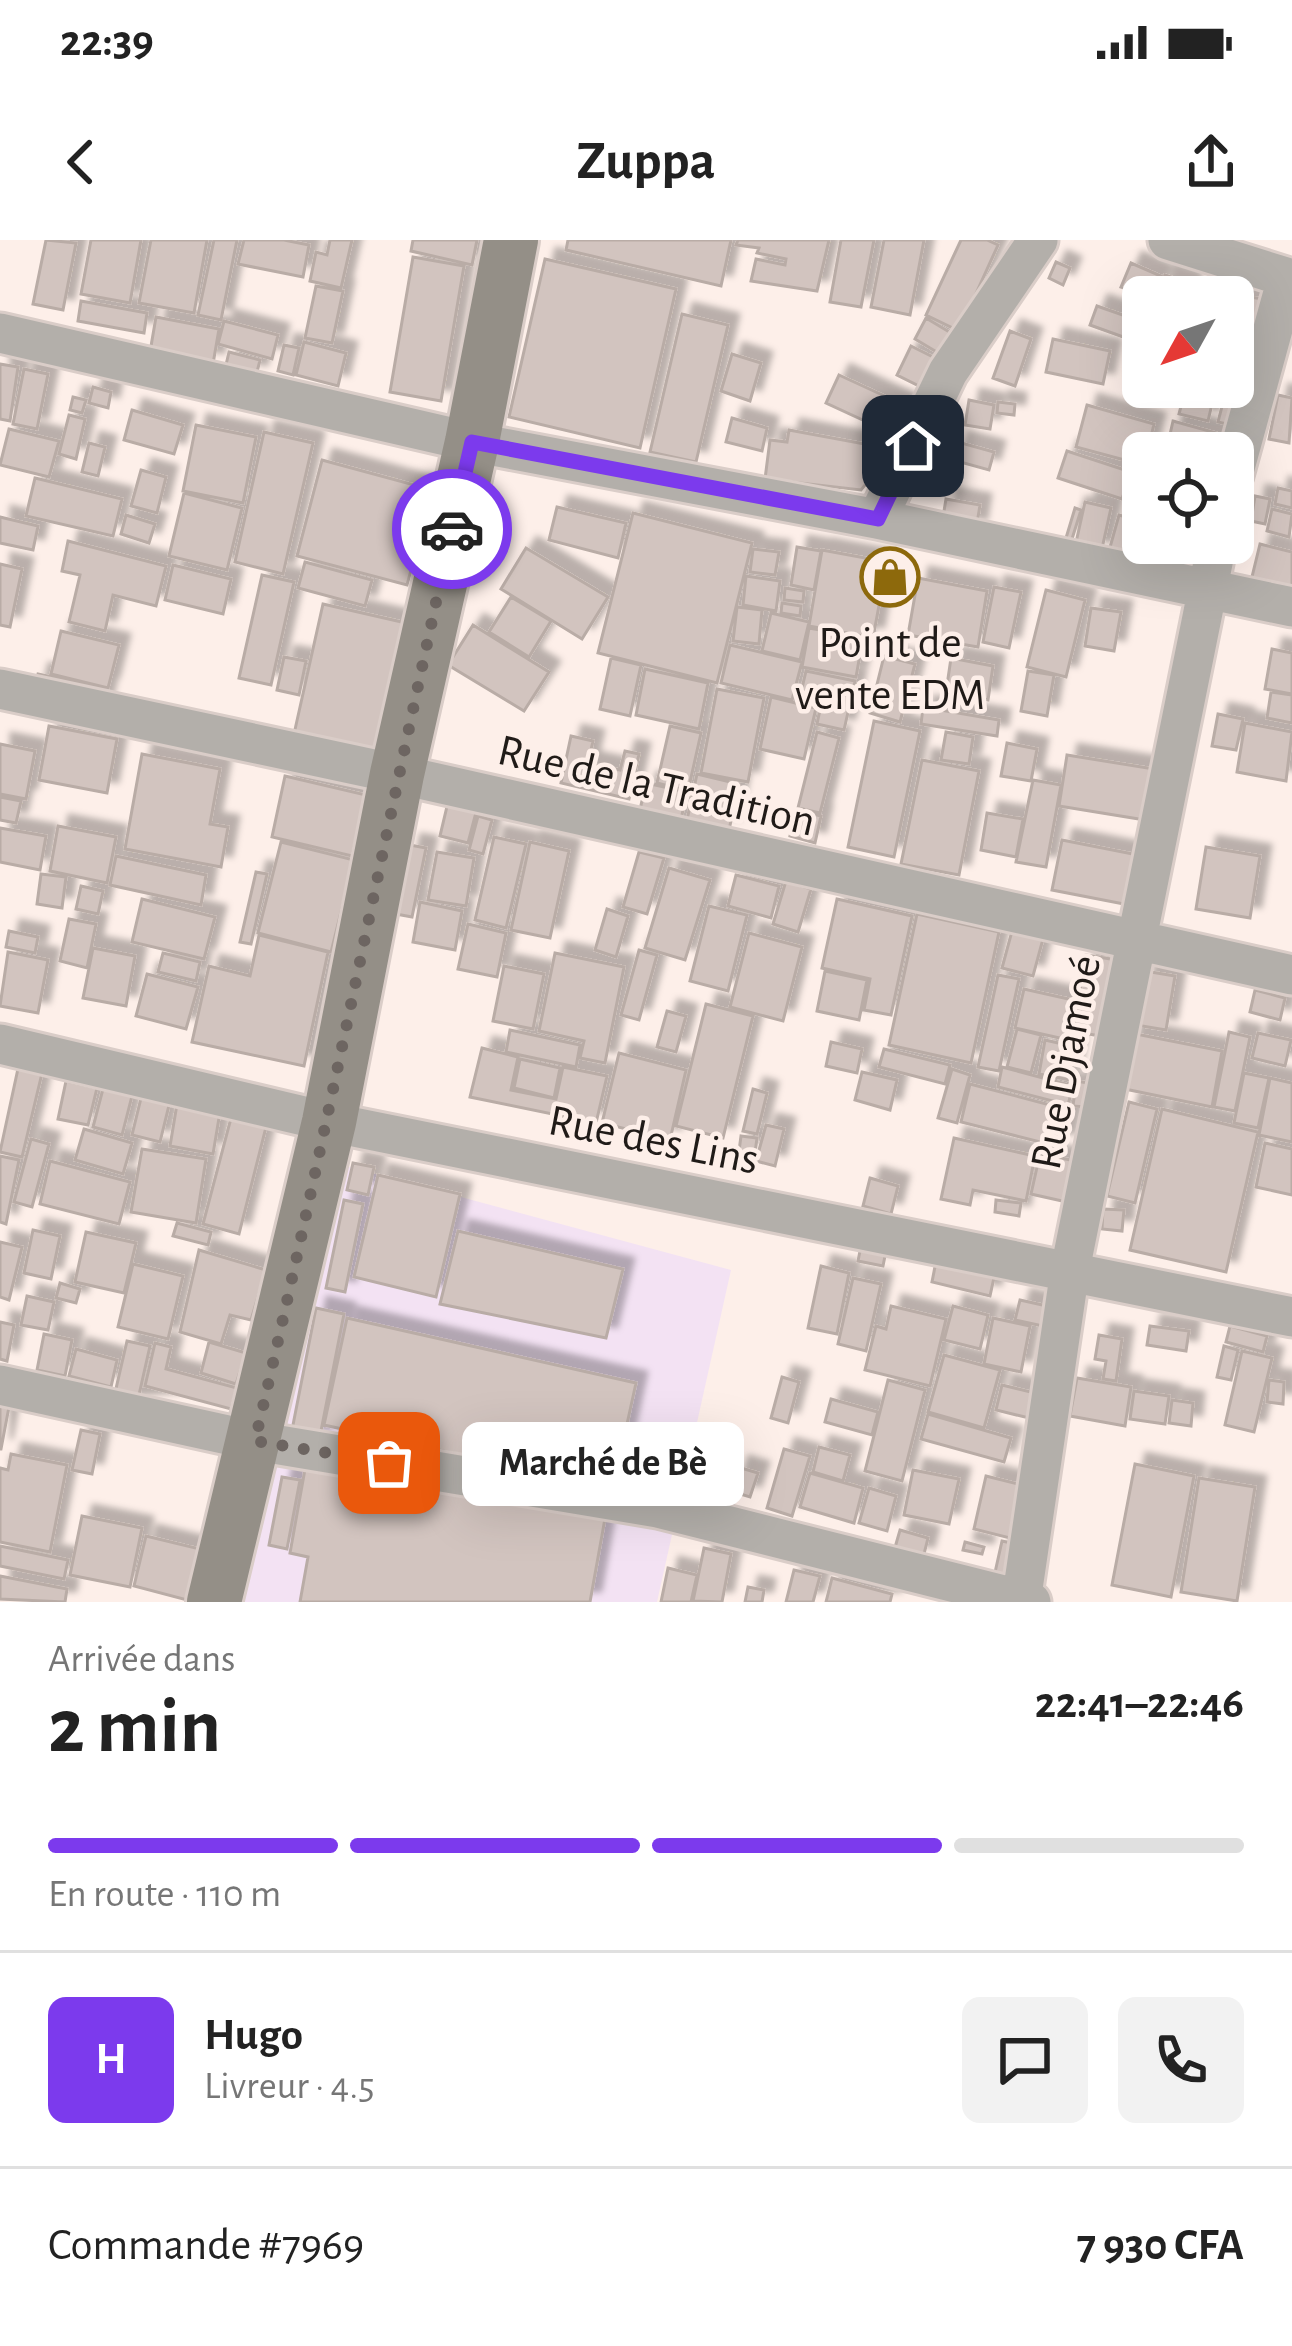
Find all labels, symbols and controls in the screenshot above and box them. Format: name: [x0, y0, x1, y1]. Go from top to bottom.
text: 22:39: [60, 19, 154, 64]
icon: back: [48, 129, 114, 195]
icon: share: [1178, 129, 1244, 195]
text: Zuppa: [577, 135, 715, 189]
north arrow: [1122, 276, 1254, 408]
map controls: [1122, 276, 1254, 564]
pin: [862, 395, 964, 497]
icon: home: [880, 413, 946, 479]
button: locate: [1122, 432, 1254, 564]
courier: [392, 469, 512, 589]
icon: car: [419, 496, 485, 562]
shop icon: Point de vente EDM: [859, 546, 921, 608]
place label: Point de vente EDM: [795, 621, 985, 718]
street label: Rue de la Tradition: [493, 728, 819, 845]
street label: Rue Djamoé: [1024, 952, 1109, 1173]
street label: Rue des Lins: [545, 1098, 762, 1183]
pin: [338, 1412, 440, 1514]
callout: Marché de Bè: [461, 1421, 743, 1505]
icon: bag: [356, 1430, 422, 1496]
text: Marché de Bè: [499, 1444, 707, 1483]
text: Arrivée dans: [48, 1640, 235, 1679]
text: 22:41–22:46: [1035, 1681, 1244, 1726]
text: 2 min: [48, 1689, 221, 1767]
text: En route · 110 m: [48, 1875, 281, 1914]
button: chat: [962, 1997, 1088, 2123]
button: phone: [1118, 1997, 1244, 2123]
text: Hugo: [204, 2013, 303, 2058]
text: H: [95, 2037, 127, 2082]
text: Livreur · 4.5: [204, 2067, 375, 2106]
text: Commande #7969: [48, 2223, 364, 2268]
text: 7 930 CFA: [1077, 2223, 1244, 2268]

